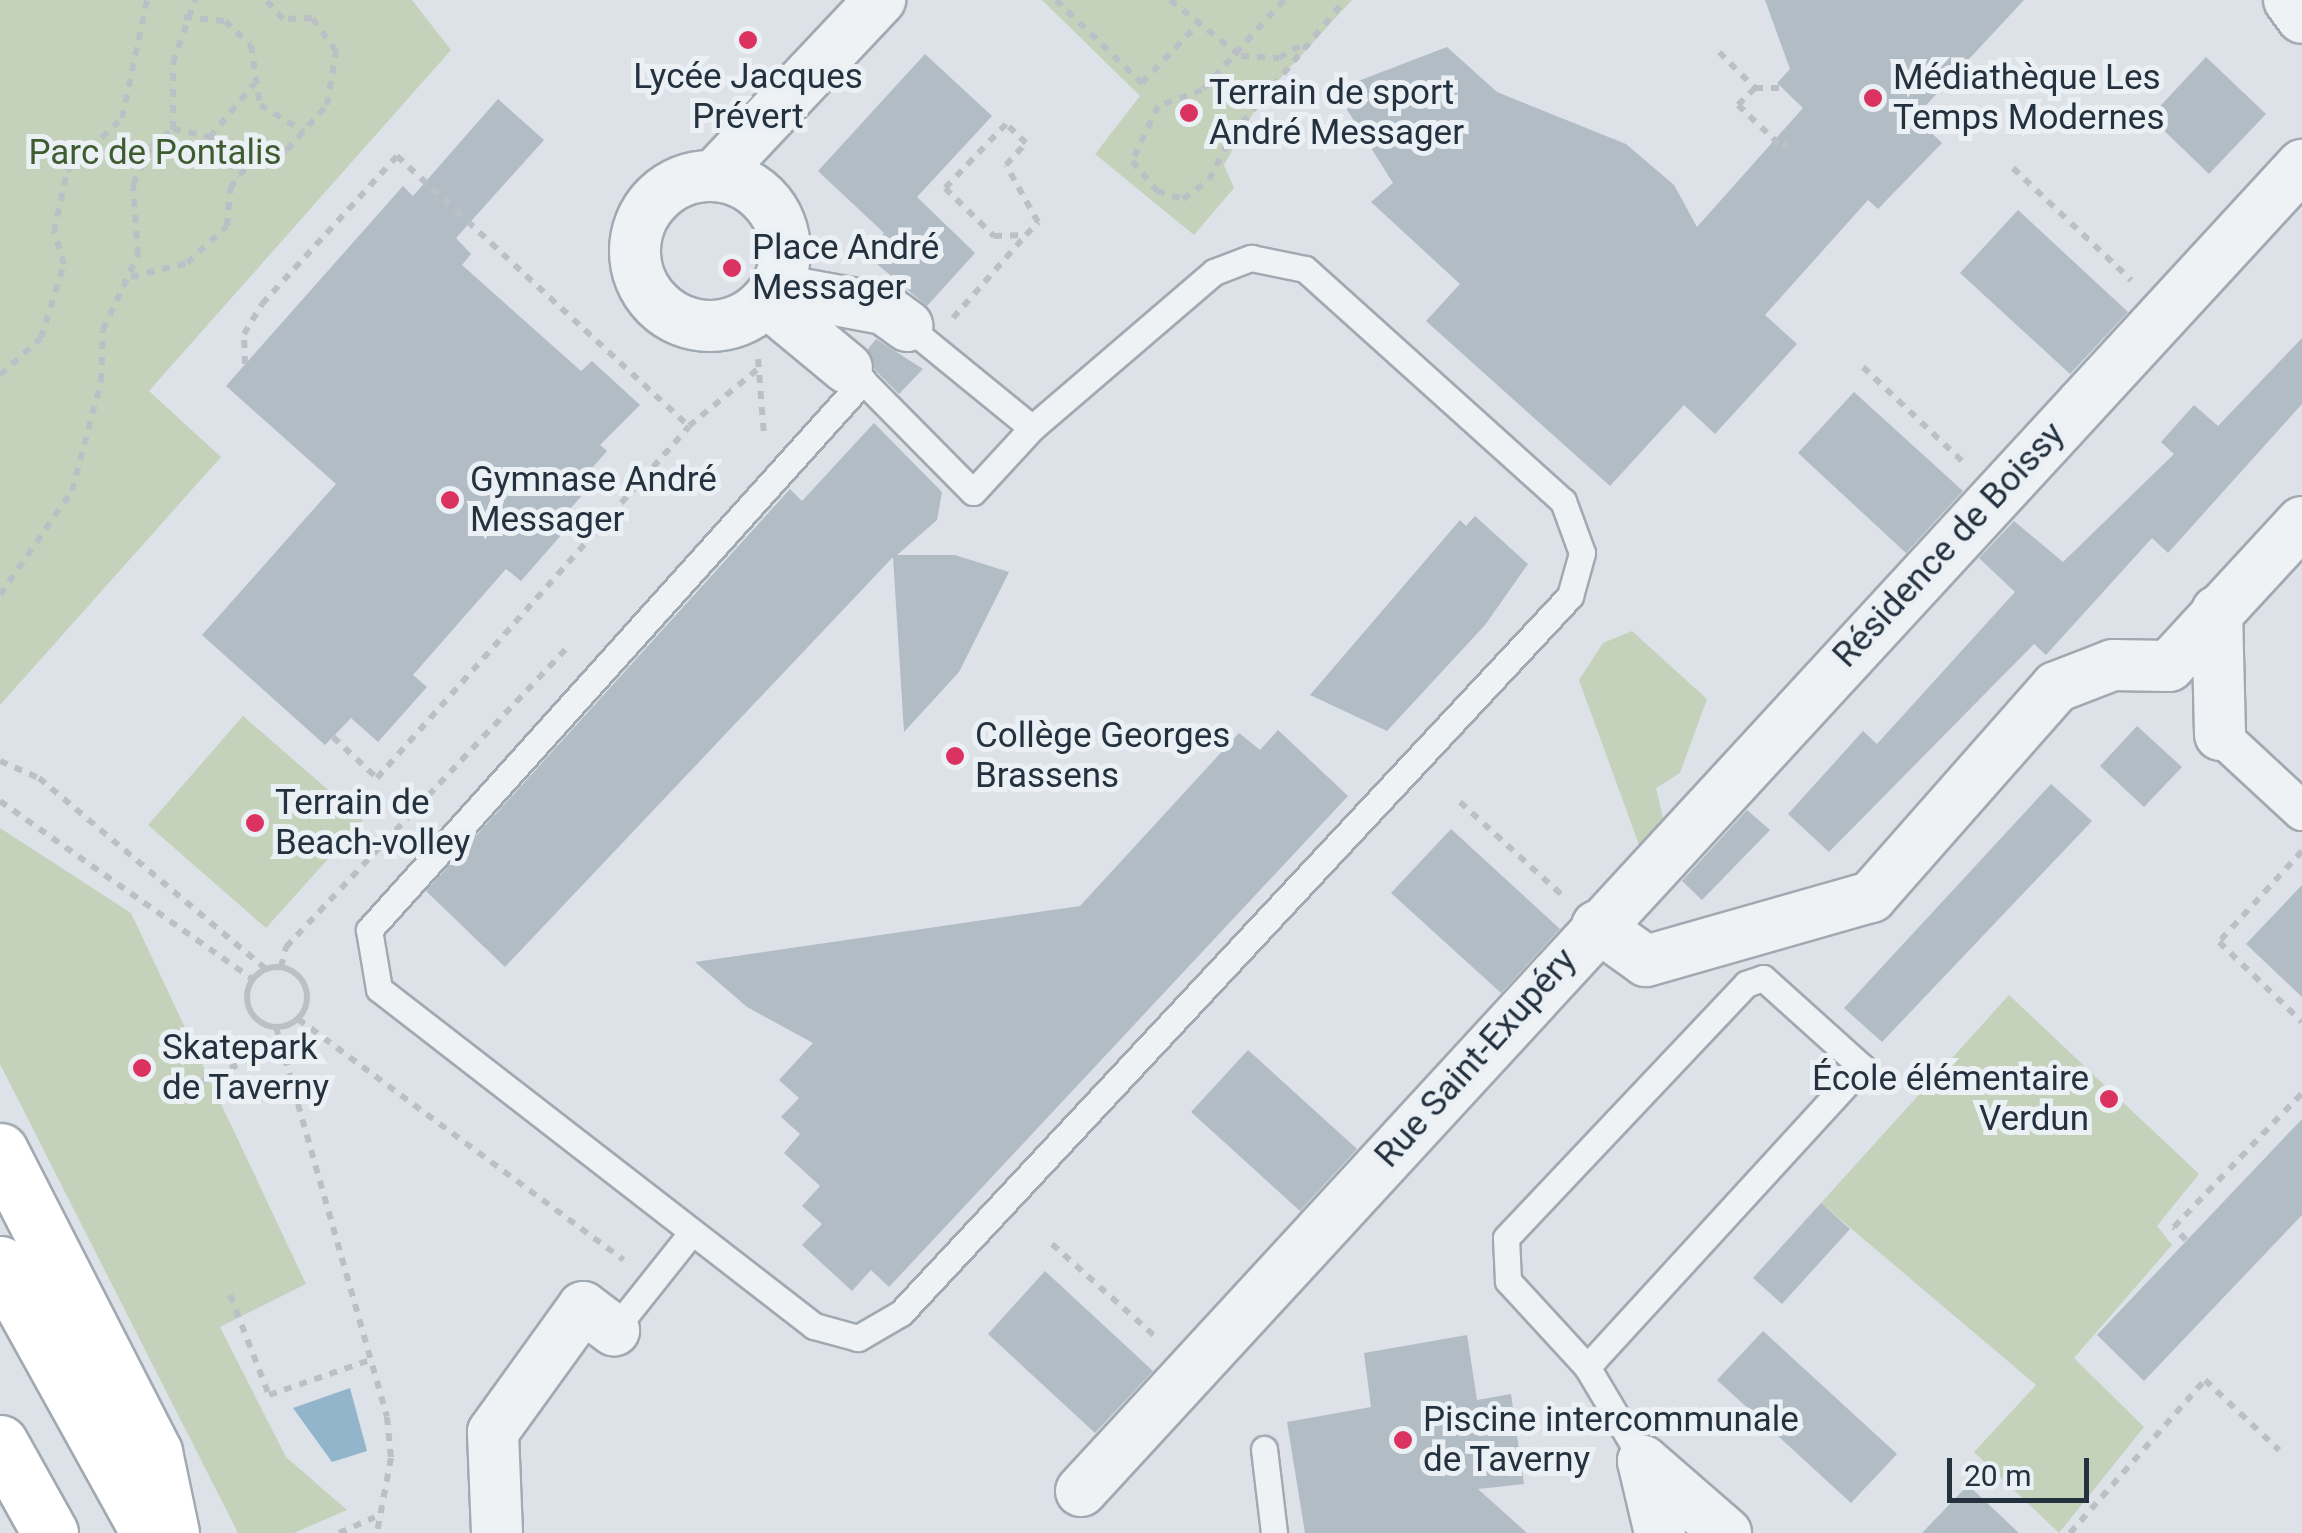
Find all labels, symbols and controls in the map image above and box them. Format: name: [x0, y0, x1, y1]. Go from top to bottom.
marker: Lycée Jacques Prévert: [737, 29, 759, 51]
place label: Lycée Jacques Prévert: [633, 56, 863, 138]
place label: Médiathèque Les Temps Modernes: [1893, 57, 2164, 139]
place label: Terrain de sport André Messager: [1209, 72, 1464, 154]
marker: Médiathèque Les Temps Modernes: [1862, 87, 1884, 109]
marker: Terrain de sport André Messager: [1178, 102, 1200, 124]
park label: Parc de Pontalis: [28, 132, 282, 174]
place label: Place André Messager: [752, 227, 939, 309]
marker: Place André Messager: [721, 257, 743, 279]
street label: Résidence de Boissy: [1825, 414, 2073, 676]
place label: Gymnase André Messager: [470, 459, 717, 541]
marker: Gymnase André Messager: [439, 489, 461, 511]
place label: Collège Georges Brassens: [975, 715, 1230, 797]
marker: Collège Georges Brassens: [944, 745, 966, 767]
place label: Terrain de Beach-volley: [275, 782, 470, 864]
marker: Terrain de Beach-volley: [244, 812, 266, 834]
street label: Rue Saint-Exupéry: [1367, 940, 1585, 1176]
place label: Skatepark de Taverny: [162, 1027, 330, 1109]
marker: Skatepark de Taverny: [131, 1057, 153, 1079]
place label: École élémentaire Verdun: [1812, 1058, 2089, 1140]
marker: École élémentaire Verdun: [2098, 1088, 2120, 1110]
place label: Piscine intercommunale de Taverny: [1423, 1399, 1799, 1481]
marker: Piscine intercommunale de Taverny: [1392, 1429, 1414, 1451]
scale bar: [1952, 1438, 2094, 1500]
text: 20 m: [1964, 1458, 2031, 1493]

